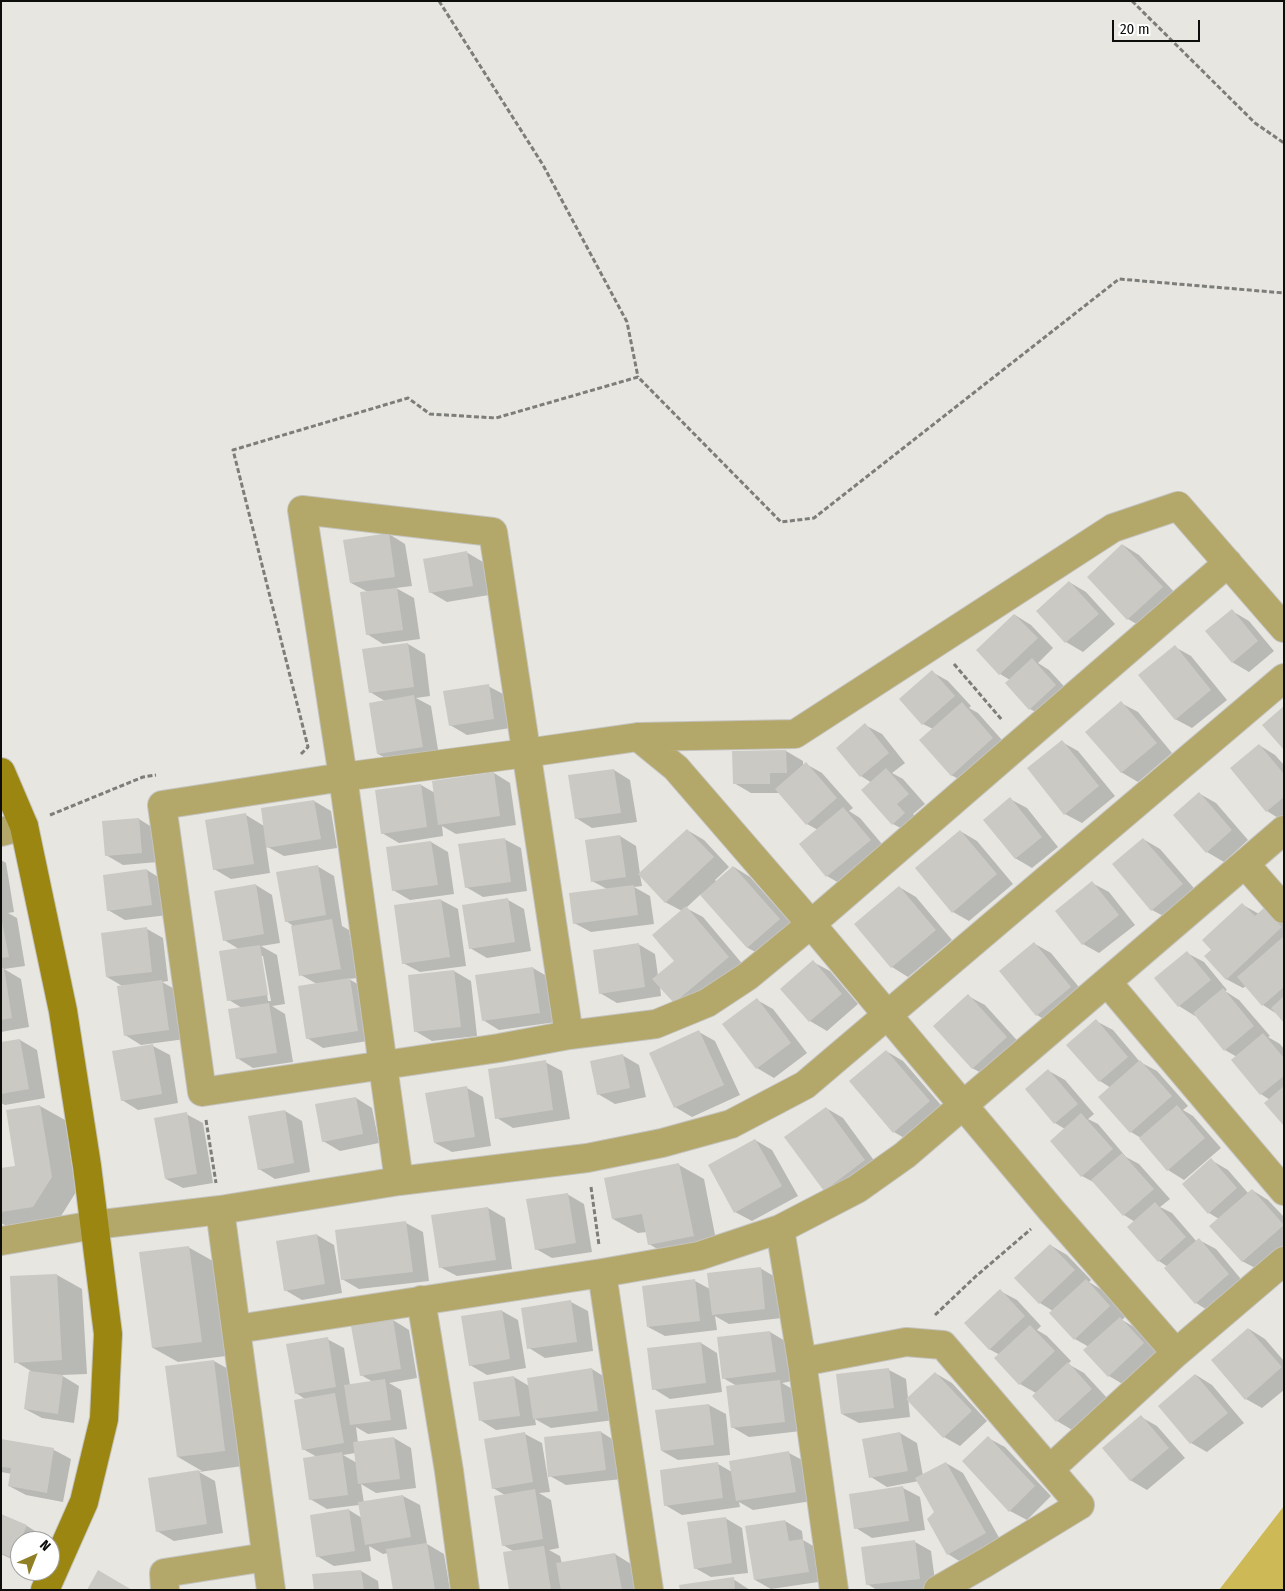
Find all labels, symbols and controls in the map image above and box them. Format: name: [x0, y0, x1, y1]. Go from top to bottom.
scale bar: [1115, 10, 1202, 42]
text: 20 m: [1120, 20, 1150, 38]
north arrow: [10, 1531, 60, 1581]
text: N: [36, 1537, 54, 1555]

